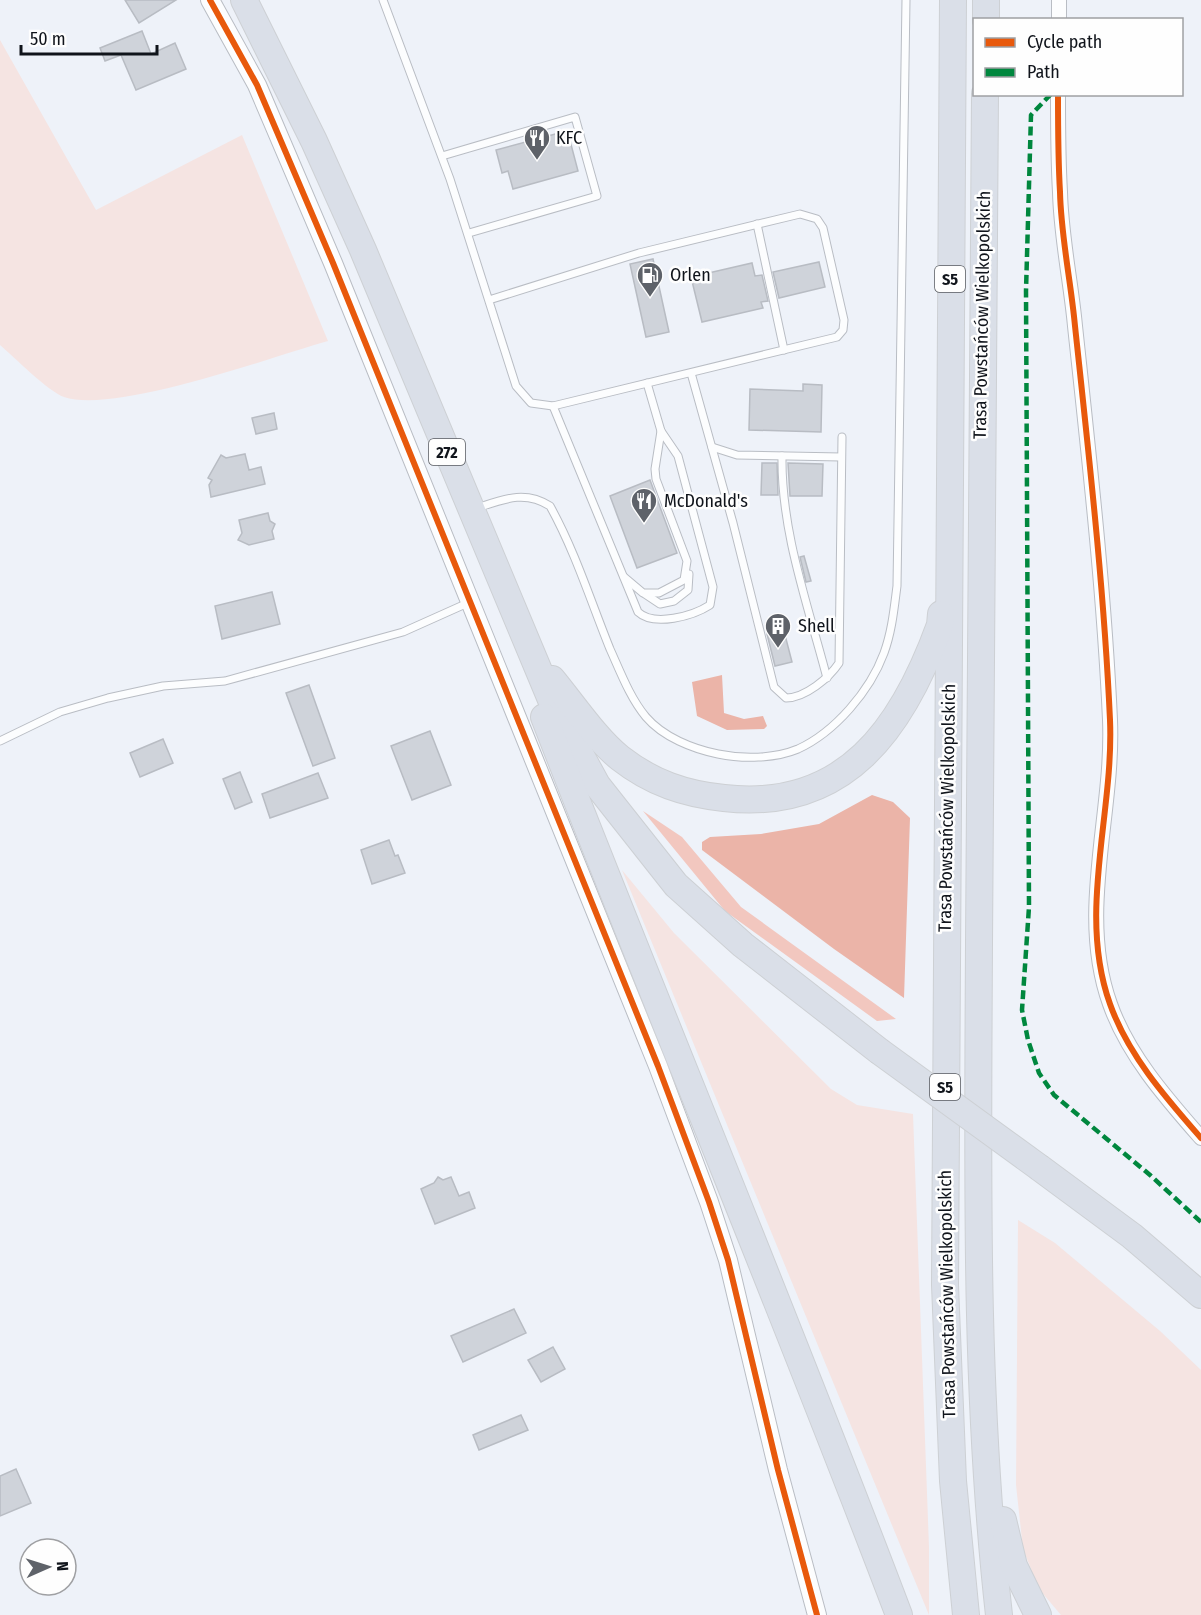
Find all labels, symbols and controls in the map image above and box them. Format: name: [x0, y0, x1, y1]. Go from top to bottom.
scale bar: [21, 18, 158, 56]
legend: [973, 18, 1183, 96]
text: 50 m: [30, 28, 66, 50]
text: Cycle path: [1027, 31, 1102, 53]
text: Path: [1027, 61, 1060, 83]
restaurant icon: KFC: [522, 123, 552, 161]
place label: KFC: [556, 127, 582, 149]
street label: Trasa Powstańców Wielkopolskich: [969, 191, 995, 439]
fuel station icon: Orlen: [635, 260, 665, 298]
place label: Orlen: [670, 264, 711, 286]
road number: S5: [935, 266, 965, 292]
road number: 272: [429, 439, 465, 465]
restaurant icon: McDonald's: [629, 486, 659, 524]
place label: McDonald's: [664, 490, 748, 512]
building icon: Shell: [763, 611, 793, 649]
place label: Shell: [798, 615, 835, 637]
street label: Trasa Powstańców Wielkopolskich: [934, 684, 960, 932]
road number: S5: [930, 1074, 960, 1100]
street label: Trasa Powstańców Wielkopolskich: [934, 1170, 960, 1418]
north arrow: [18, 1537, 78, 1597]
text: N: [53, 1561, 72, 1572]

